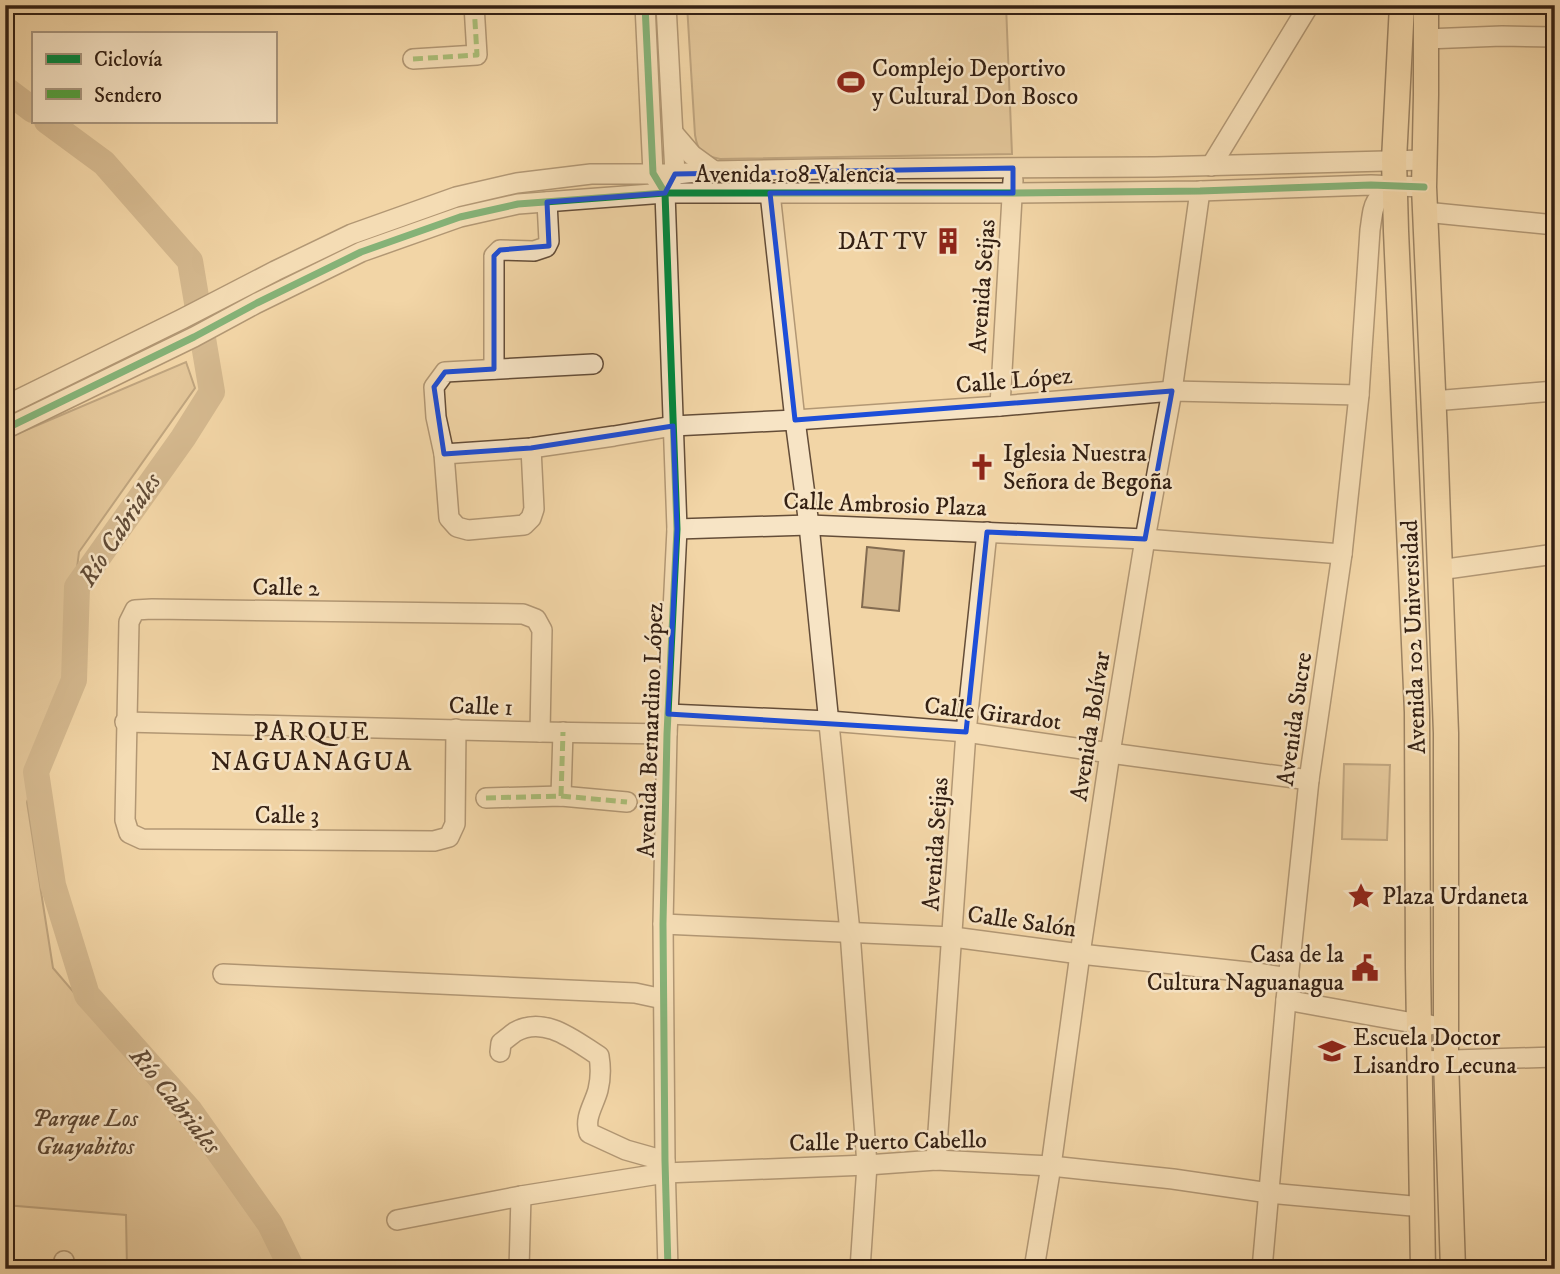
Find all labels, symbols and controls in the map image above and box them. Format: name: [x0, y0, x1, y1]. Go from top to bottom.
legend: [32, 32, 276, 122]
text: Ciclovía: [94, 47, 162, 73]
place label: Complejo Deportivo y Cultural Don Bosco: [872, 54, 1078, 112]
sports icon: Complejo Deportivo y Cultural Don Bosco: [836, 67, 866, 97]
text: Sendero: [94, 83, 162, 109]
street label: Avenida 108 Valencia: [695, 160, 896, 190]
street label: Avenida Seijas: [963, 218, 1003, 354]
building icon: DAT TV: [933, 226, 963, 256]
place label: DAT TV: [838, 227, 928, 257]
street label: Calle López: [955, 361, 1074, 401]
place label: Iglesia Nuestra Señora de Begoña: [1003, 439, 1173, 497]
church icon: Iglesia Nuestra Señora de Begoña: [967, 452, 997, 482]
water label: Río Cabriales: [71, 466, 170, 593]
street label: Calle Ambrosio Plaza: [783, 486, 988, 524]
street label: Avenida 102 Universidad: [1395, 519, 1433, 755]
street label: Calle 2: [252, 572, 320, 604]
street label: Avenida Bernardino López: [632, 601, 670, 858]
street label: Avenida Bolívar: [1064, 649, 1118, 803]
street label: Avenida Sucre: [1271, 650, 1319, 788]
street label: Calle 1: [448, 691, 514, 723]
street label: Calle Girardot: [923, 691, 1063, 737]
district label: PARQUE NAGUANAGUA: [211, 716, 413, 779]
street label: Avenida Seijas: [916, 776, 956, 912]
street label: Calle 3: [255, 801, 319, 831]
place icon: Plaza Urdaneta: [1346, 881, 1376, 911]
place label: Plaza Urdaneta: [1382, 882, 1529, 912]
street label: Calle Salón: [965, 900, 1079, 945]
place label: Casa de la Cultura Naguanagua: [1147, 940, 1345, 998]
public building icon: Casa de la Cultura Naguanagua: [1350, 953, 1380, 983]
place label: Escuela Doctor Lisandro Lecuna: [1353, 1023, 1518, 1081]
school or university icon: Escuela Doctor Lisandro Lecuna: [1317, 1036, 1347, 1066]
water label: Río Cabriales: [121, 1040, 229, 1162]
park label: Parque Los Guayabitos: [32, 1104, 139, 1162]
street label: Calle Puerto Cabello: [789, 1125, 987, 1159]

